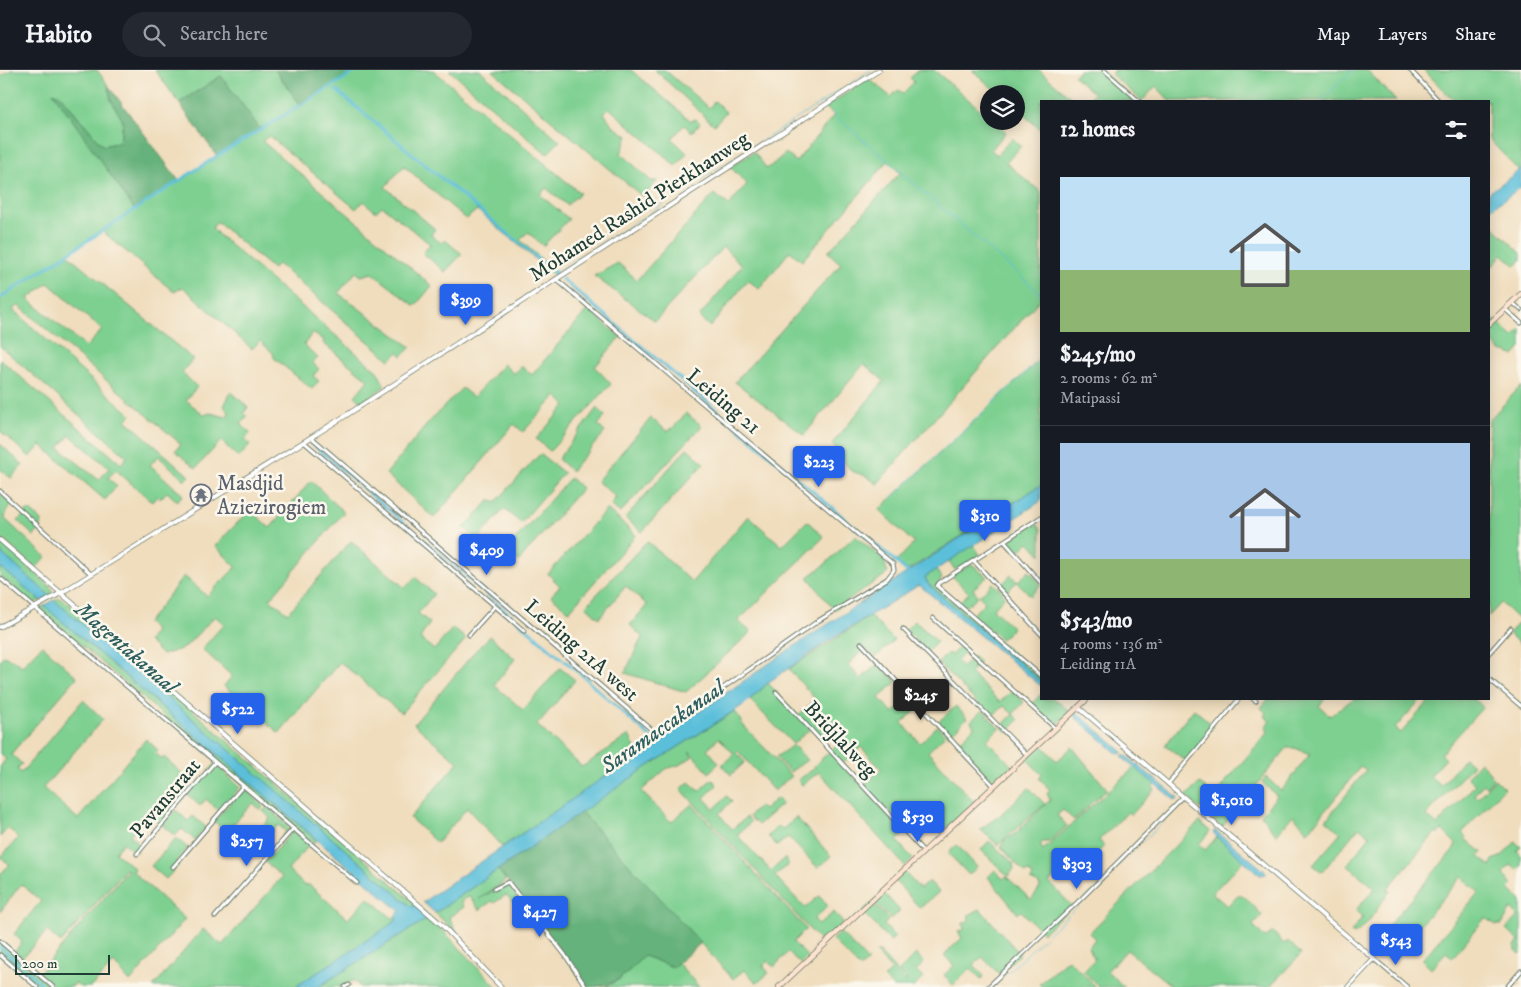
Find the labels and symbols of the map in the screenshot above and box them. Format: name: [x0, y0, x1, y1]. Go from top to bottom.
street label: Mohamed Rashid Pierkhanweg: [525, 125, 755, 288]
pin: $399: [436, 284, 496, 326]
street label: Leiding 21: [681, 363, 766, 440]
pin: $223: [789, 446, 849, 488]
place label: Masdjid Aziezirogiem: [217, 471, 326, 521]
temple icon: Masdjid Aziezirogiem: [189, 483, 213, 507]
pin: $310: [955, 500, 1015, 542]
pin: $409: [457, 534, 517, 576]
street label: Leiding 21A west: [519, 594, 644, 708]
water label: Magentakanaal: [68, 595, 185, 702]
water label: Saramaccakanaal: [595, 673, 732, 780]
pin: $245: [891, 678, 951, 721]
pin: $522: [208, 692, 268, 735]
street label: Bridjlalweg: [798, 696, 883, 784]
street label: Pavanstraat: [125, 753, 207, 844]
pin: $1,010: [1191, 784, 1273, 826]
pin: $530: [888, 800, 948, 843]
pin: $257: [217, 824, 277, 867]
pin: $303: [1047, 848, 1107, 890]
pin: $427: [510, 896, 570, 938]
pin: $543: [1366, 924, 1426, 966]
scale bar: [15, 952, 110, 975]

